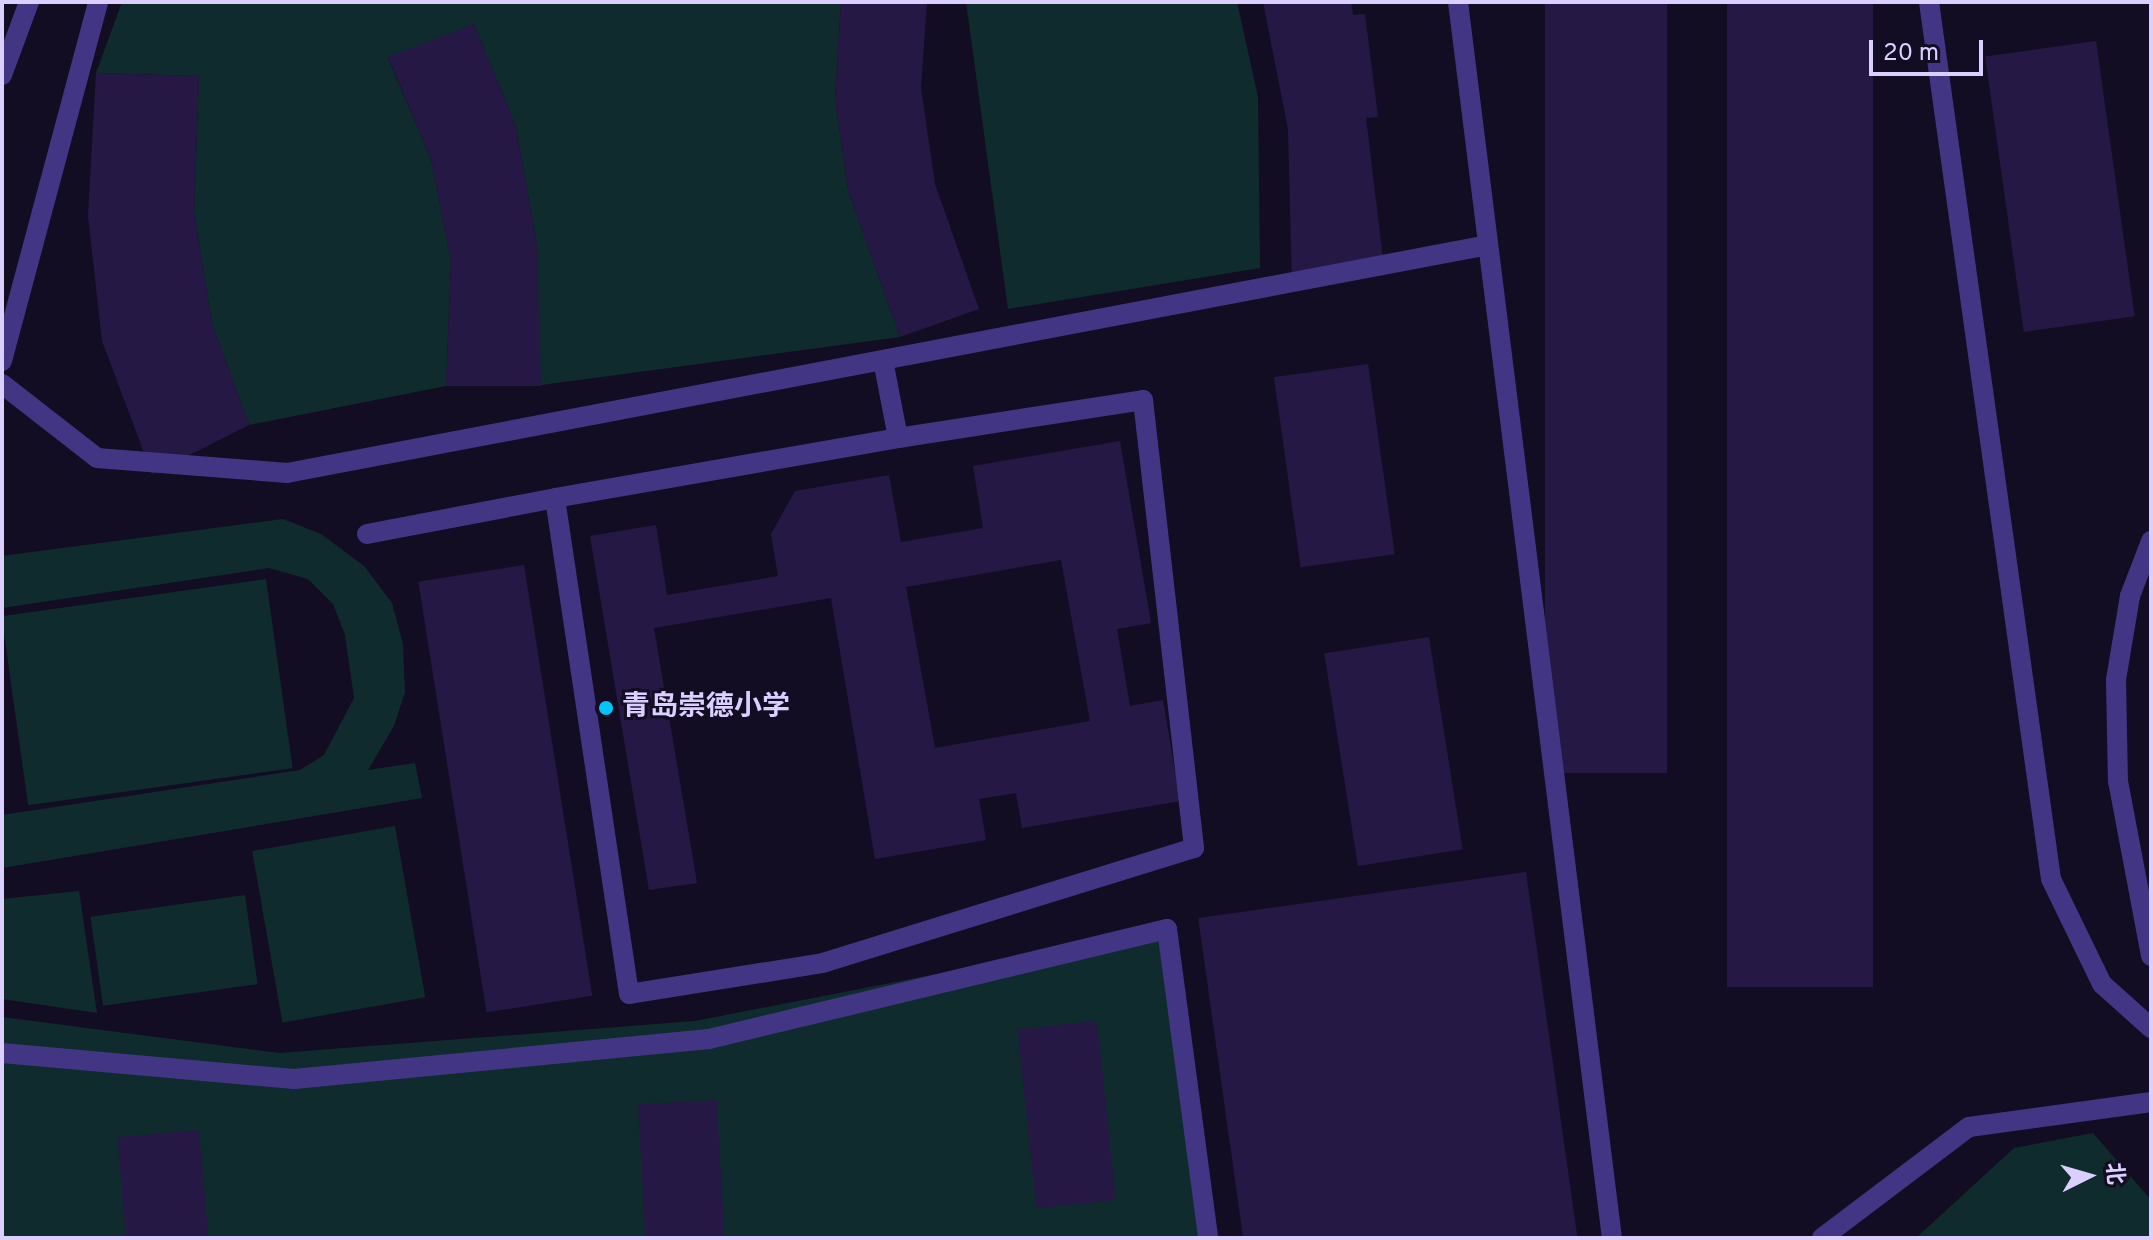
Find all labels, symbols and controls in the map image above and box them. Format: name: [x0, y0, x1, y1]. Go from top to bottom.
scale bar: [1873, 24, 1987, 74]
text: 20 m: [1883, 39, 1939, 69]
place label: 青岛崇德小学: [622, 691, 790, 725]
marker: 青岛崇德小学: [597, 699, 615, 717]
north arrow: [2049, 1136, 2129, 1216]
text: 北: [2099, 1162, 2128, 1186]

